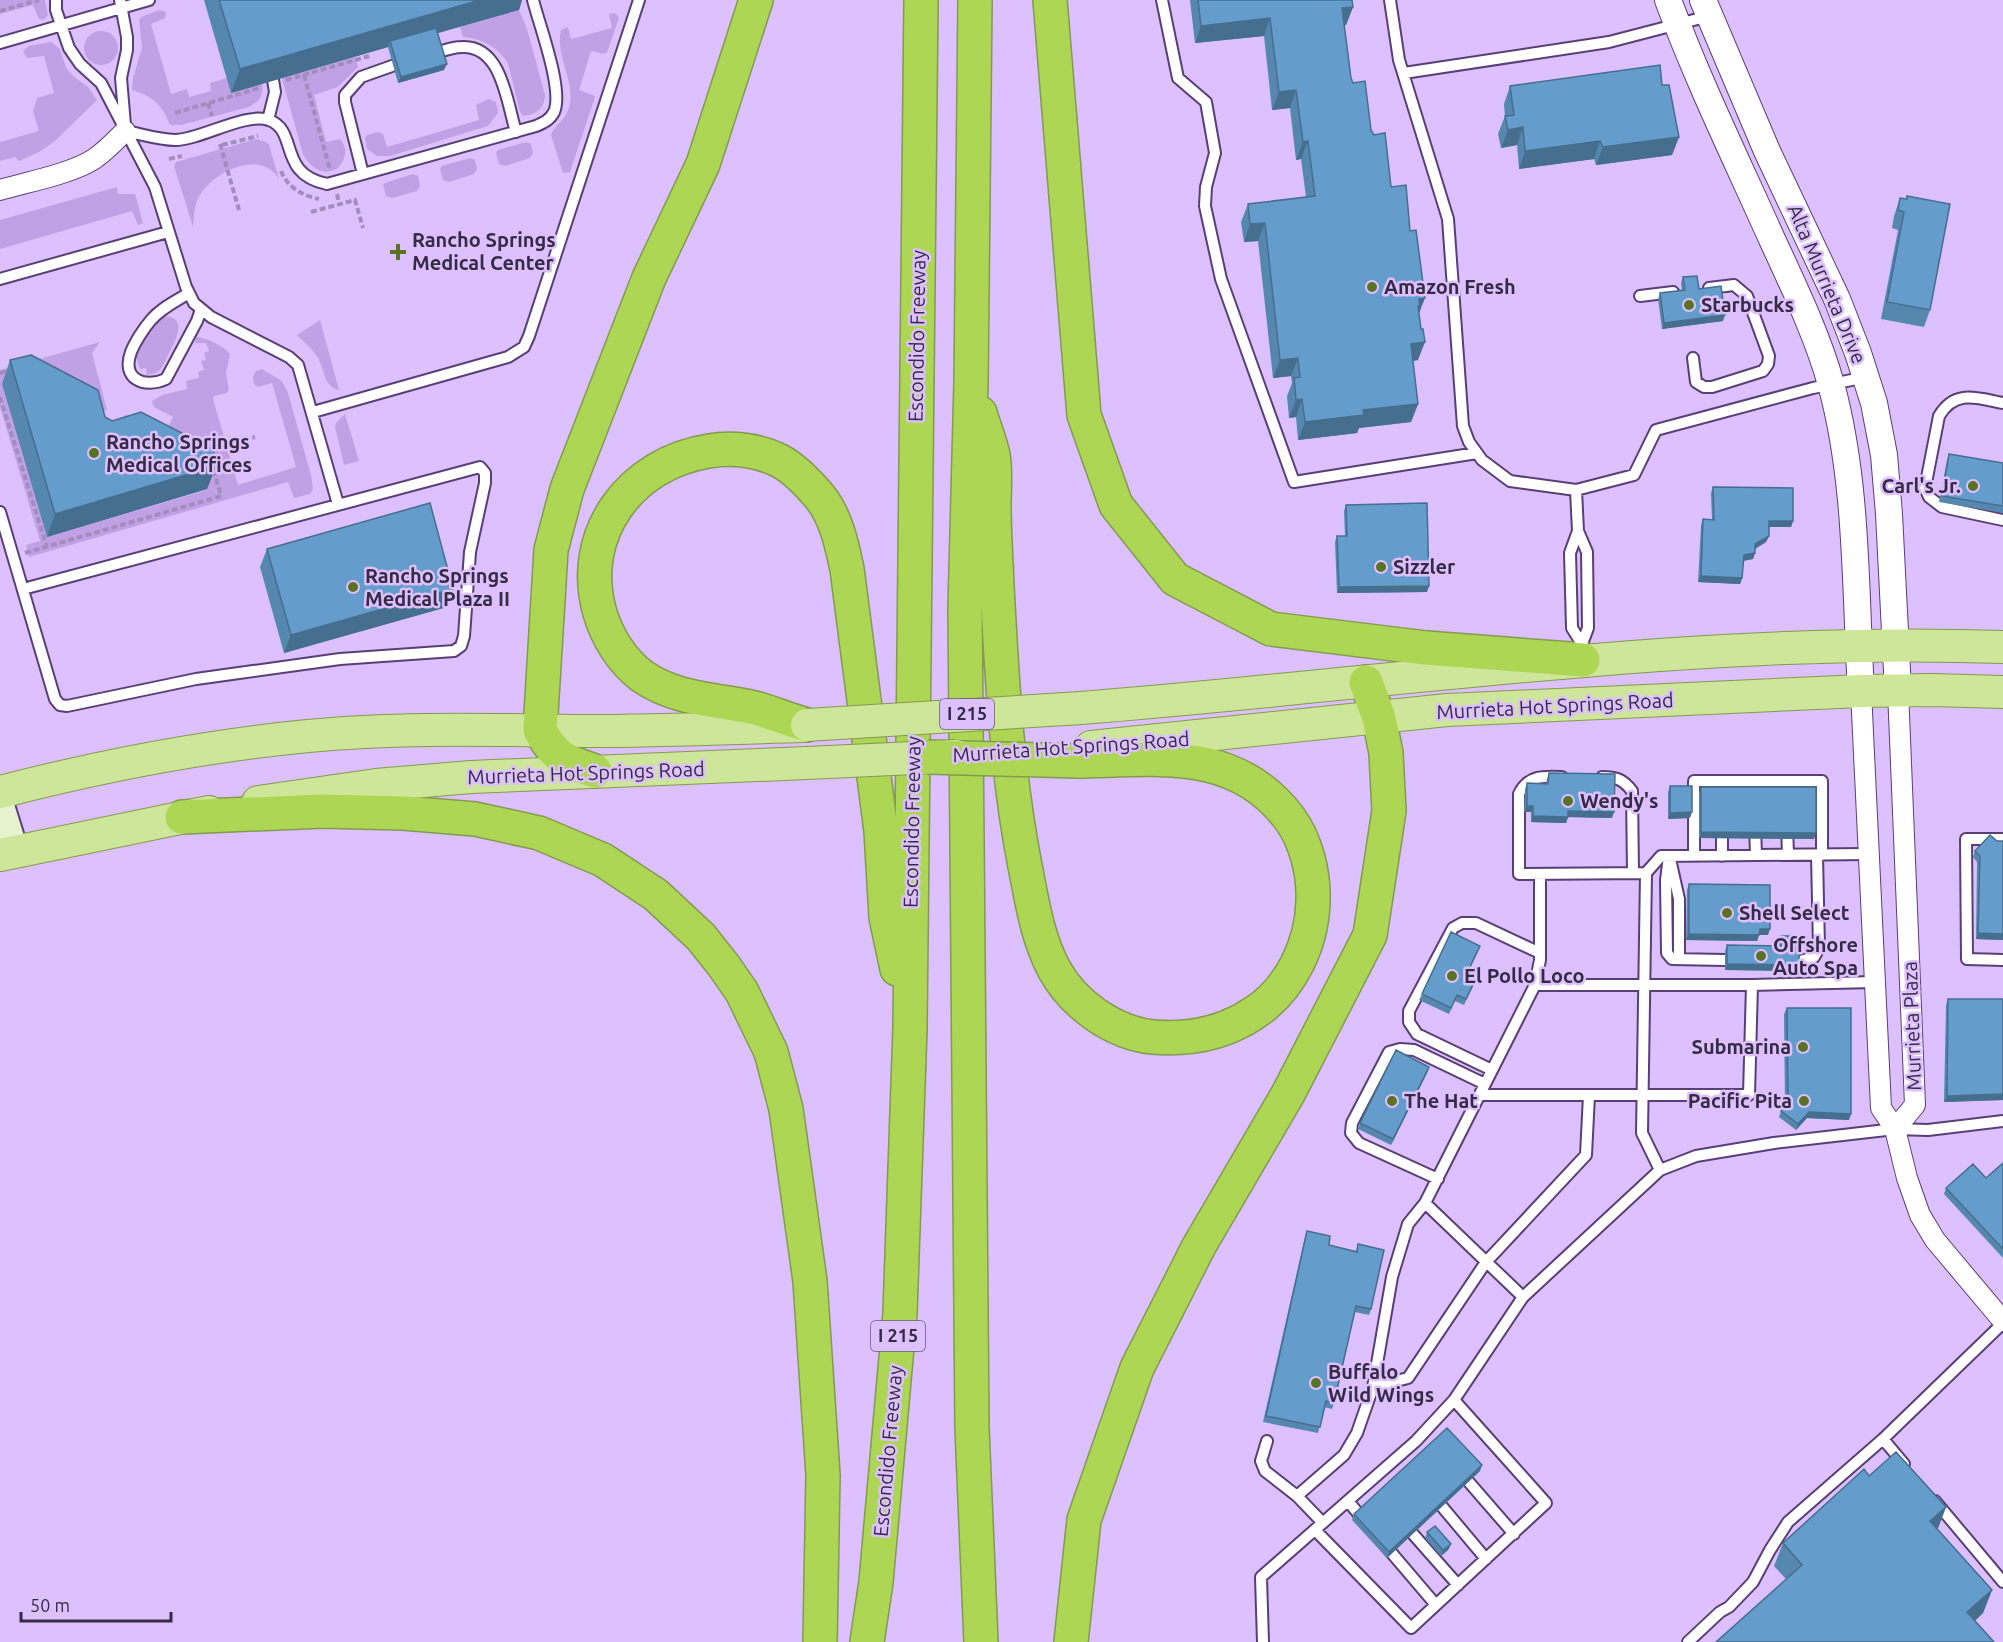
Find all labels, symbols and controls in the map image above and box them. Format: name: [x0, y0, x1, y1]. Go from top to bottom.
street label: Alta Murrieta Drive: [1784, 201, 1871, 367]
place label: Rancho Springs Medical Center: [412, 228, 556, 274]
marker: Rancho Springs Medical Center: [389, 243, 407, 261]
street label: Escondido Freeway: [904, 249, 930, 422]
place label: Amazon Fresh: [1384, 275, 1516, 298]
marker: Amazon Fresh: [1365, 280, 1379, 294]
place label: Starbucks: [1701, 293, 1794, 316]
marker: Starbucks: [1682, 298, 1696, 312]
place label: Rancho Springs Medical Offices: [106, 430, 252, 476]
marker: Rancho Springs Medical Offices: [87, 446, 101, 460]
place label: Carl's Jr.: [1881, 474, 1961, 497]
marker: Carl's Jr.: [1966, 479, 1980, 493]
place label: Sizzler: [1393, 555, 1456, 578]
marker: Sizzler: [1374, 560, 1388, 574]
place label: Rancho Springs Medical Plaza II: [365, 564, 510, 610]
marker: Rancho Springs Medical Plaza II: [346, 580, 360, 594]
street label: Murrieta Hot Springs Road: [1436, 688, 1674, 723]
road number: I 215: [940, 699, 994, 729]
street label: Murrieta Hot Springs Road: [952, 727, 1190, 766]
street label: Escondido Freeway: [899, 735, 925, 908]
street label: Murrieta Hot Springs Road: [467, 757, 705, 788]
place label: Wendy's: [1580, 789, 1658, 812]
marker: Wendy's: [1561, 794, 1575, 808]
place label: Shell Select: [1739, 901, 1850, 924]
marker: Shell Select: [1720, 906, 1734, 920]
place label: Offshore Auto Spa: [1773, 933, 1858, 979]
marker: Offshore Auto Spa: [1754, 949, 1768, 963]
street label: Murrieta Plaza: [1898, 961, 1925, 1091]
place label: El Pollo Loco: [1464, 964, 1585, 987]
marker: El Pollo Loco: [1445, 969, 1459, 983]
place label: Submarina: [1692, 1035, 1791, 1058]
marker: Submarina: [1796, 1040, 1810, 1054]
place label: The Hat: [1404, 1089, 1478, 1112]
place label: Pacific Pita: [1688, 1089, 1792, 1112]
marker: The Hat: [1385, 1094, 1399, 1108]
marker: Pacific Pita: [1797, 1094, 1811, 1108]
road number: I 215: [871, 1321, 925, 1351]
place label: Buffalo Wild Wings: [1328, 1360, 1434, 1406]
street label: Escondido Freeway: [869, 1364, 906, 1538]
marker: Buffalo Wild Wings: [1309, 1376, 1323, 1390]
scale bar: [21, 1585, 171, 1623]
text: 50 m: [30, 1595, 70, 1615]

